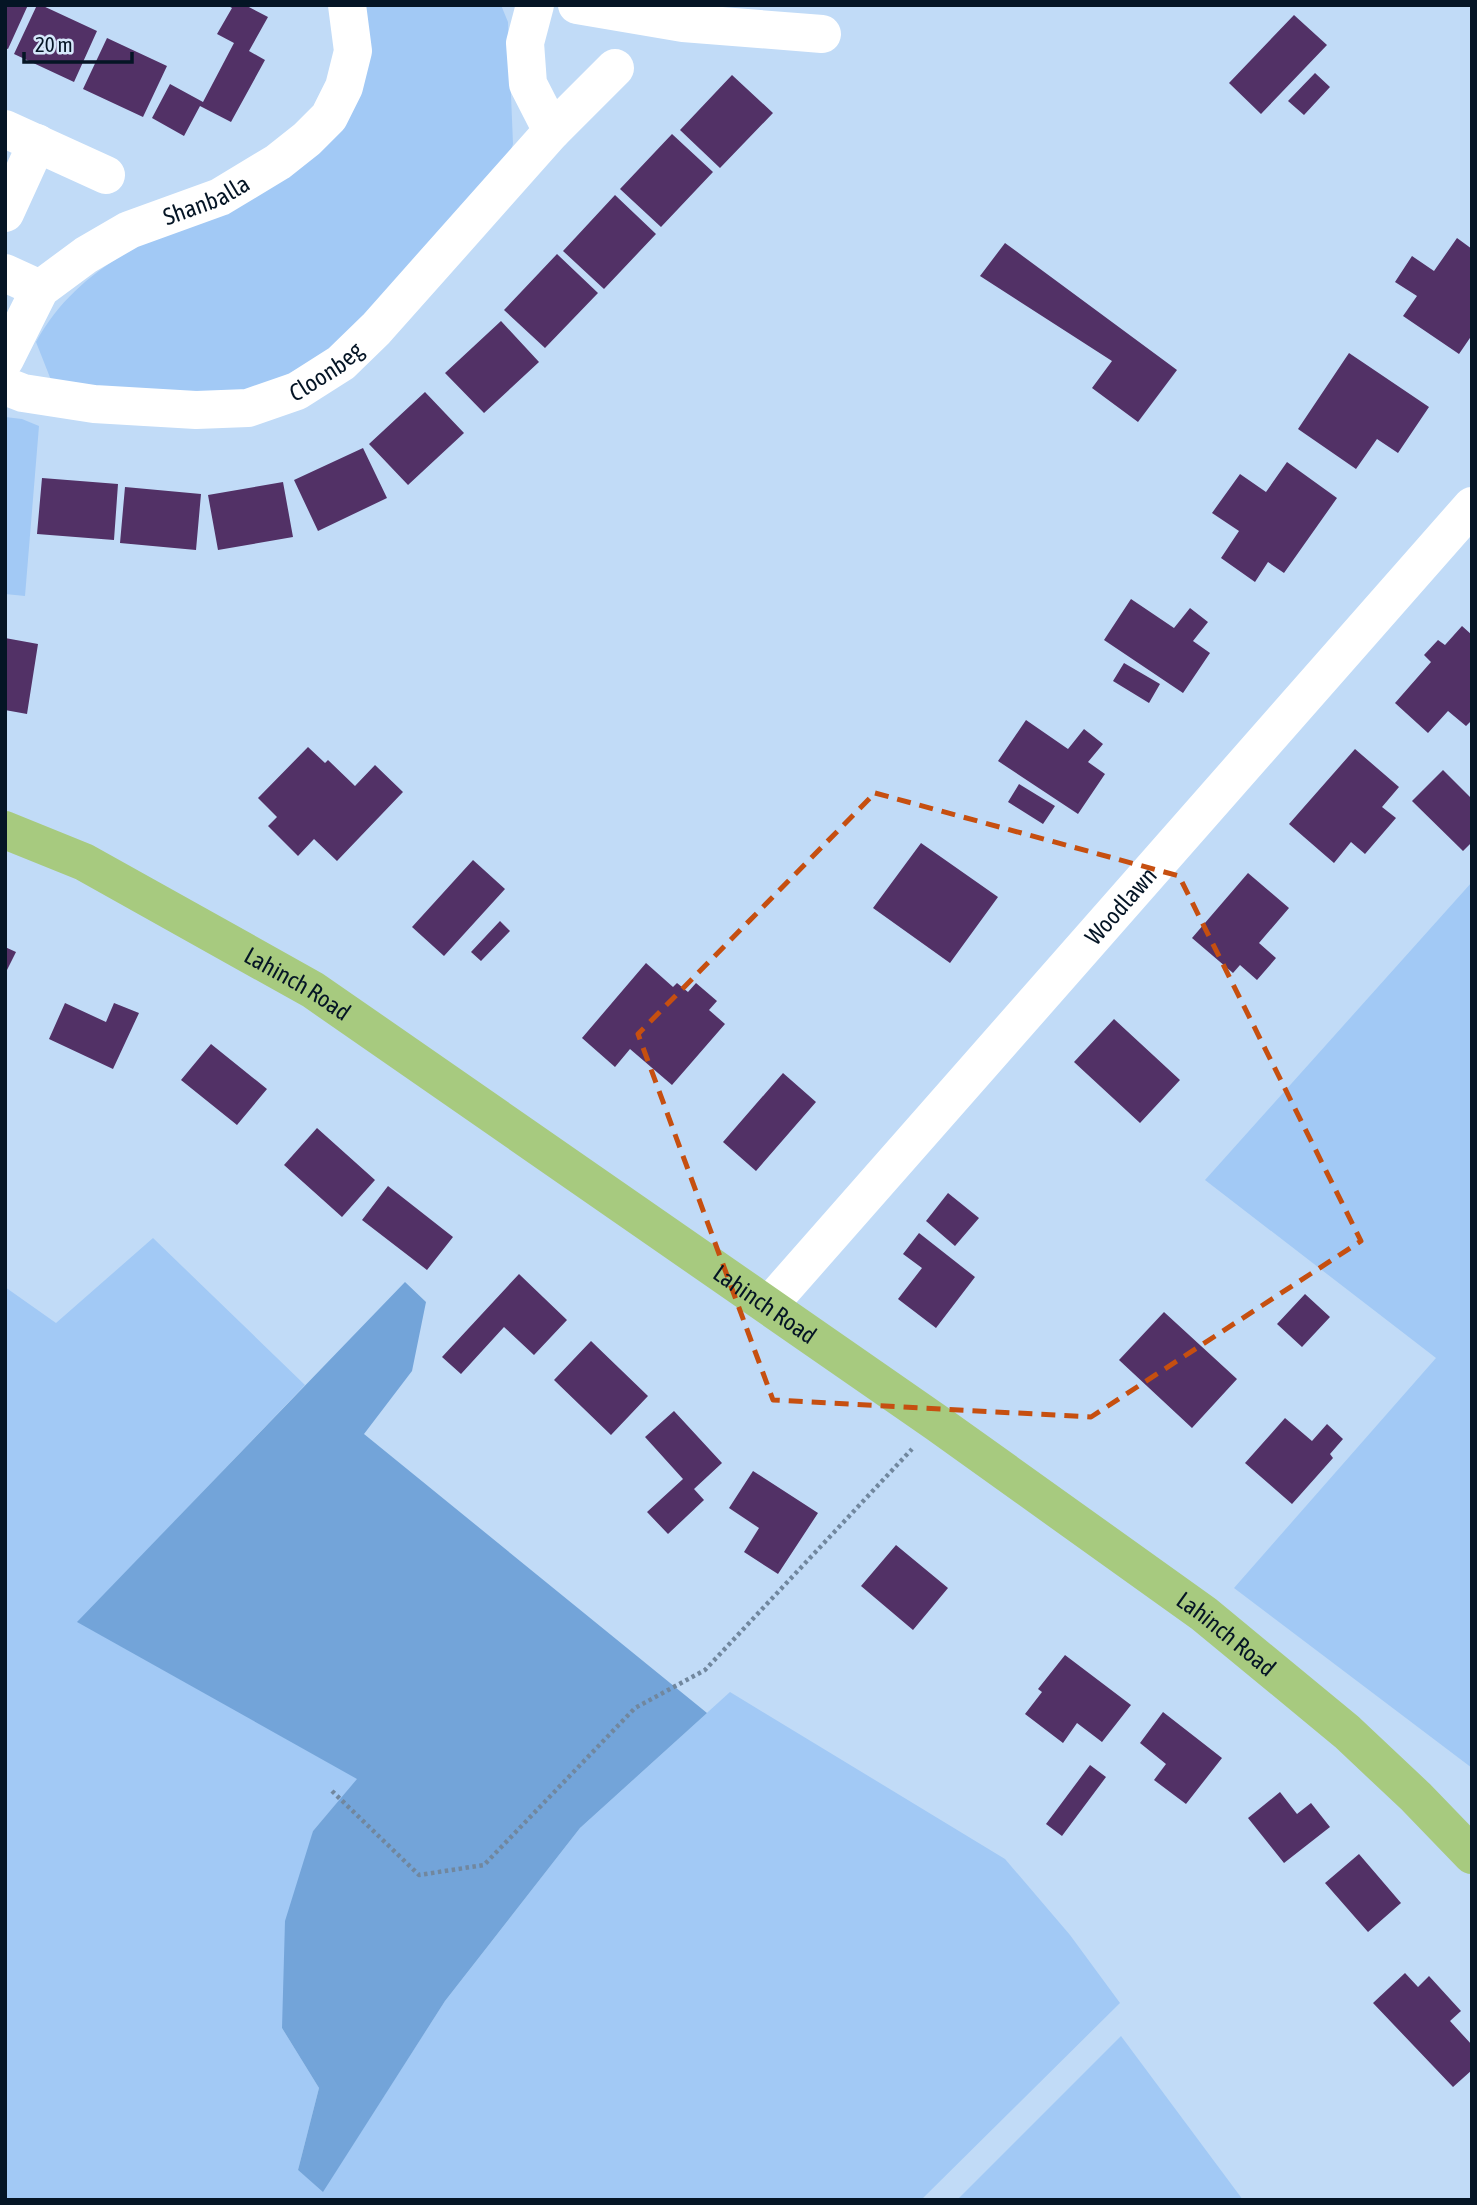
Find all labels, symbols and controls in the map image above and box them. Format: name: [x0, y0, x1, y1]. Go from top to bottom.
scale bar: [24, 21, 133, 65]
text: 20 m: [35, 32, 73, 56]
street label: Shanballa: [159, 169, 254, 230]
street label: Cloonbeg: [286, 336, 368, 406]
street label: Woodlawn: [1079, 861, 1162, 950]
street label: Lahinch Road: [240, 941, 356, 1026]
street label: Lahinch Road: [709, 1259, 822, 1349]
street label: Lahinch Road: [1172, 1586, 1281, 1681]

